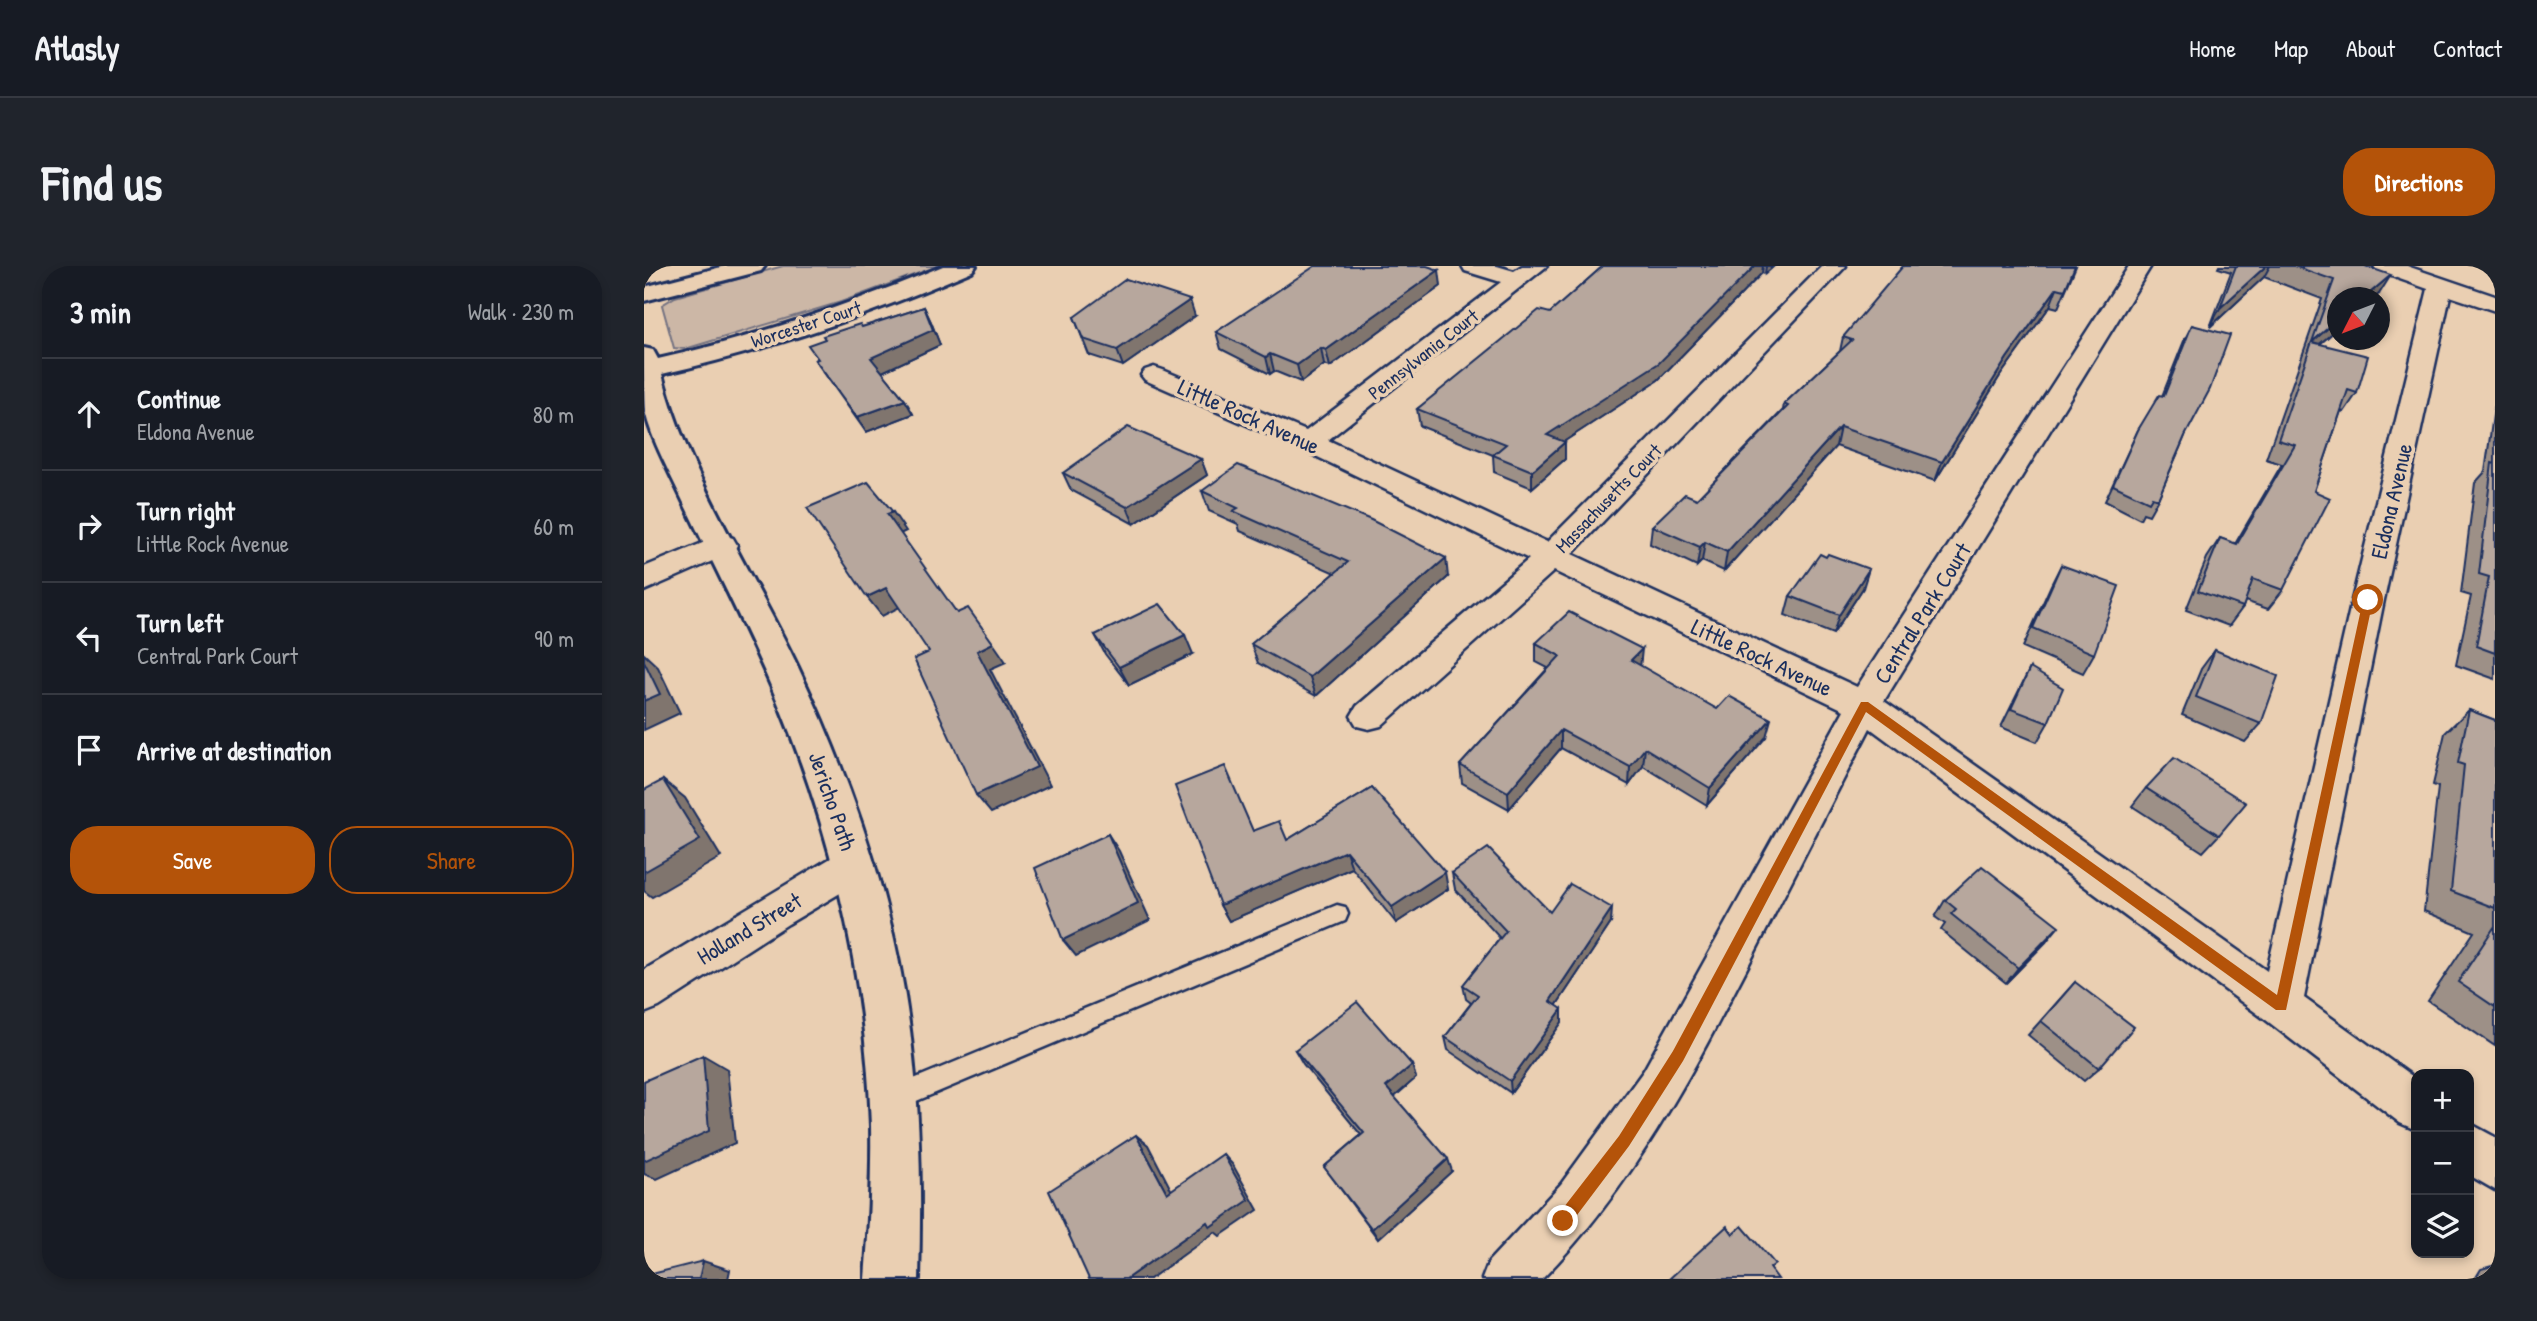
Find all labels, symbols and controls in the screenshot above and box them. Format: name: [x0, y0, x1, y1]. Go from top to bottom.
text: Atlasly: [35, 26, 120, 70]
text: Home: [2189, 32, 2236, 64]
text: Map: [2274, 32, 2308, 64]
text: About: [2346, 32, 2395, 64]
text: Contact: [2433, 32, 2502, 64]
button: Directions: [2343, 148, 2495, 216]
text: Find us: [42, 149, 162, 215]
north arrow: [2327, 287, 2390, 350]
text: 3 min: [70, 292, 131, 332]
street label: Worcester Court: [748, 294, 865, 354]
text: Walk · 230 m: [468, 296, 574, 327]
street label: Pennsylvania Court: [1362, 302, 1484, 405]
street label: Little Rock Avenue: [1173, 371, 1325, 461]
text: Continue: [137, 381, 221, 416]
icon: ahead: [70, 395, 108, 433]
text: 80 m: [533, 399, 574, 430]
text: Eldona Avenue: [137, 416, 255, 447]
street label: Massachusetts Court: [1549, 437, 1667, 558]
street label: Eldona Avenue: [2363, 440, 2419, 562]
text: Turn right: [137, 493, 235, 528]
icon: right: [70, 507, 108, 545]
text: 60 m: [534, 511, 574, 542]
text: Little Rock Avenue: [137, 528, 289, 559]
street label: Central Park Court: [1866, 536, 1978, 689]
route start: [2352, 584, 2383, 615]
text: Turn left: [137, 605, 223, 640]
street label: Little Rock Avenue: [1687, 611, 1837, 703]
icon: left: [70, 619, 108, 657]
text: 90 m: [534, 623, 574, 654]
text: Central Park Court: [137, 640, 298, 671]
icon: arrive: [70, 731, 108, 769]
text: Arrive at destination: [137, 733, 332, 768]
street label: Jericho Path: [802, 748, 864, 855]
button: Save: [70, 826, 315, 894]
button: Share: [329, 826, 574, 894]
street label: Holland Street: [691, 884, 808, 971]
map controls: [2411, 1069, 2474, 1258]
button: +: [2411, 1069, 2474, 1132]
button: −: [2411, 1132, 2474, 1195]
button: layers: [2411, 1195, 2474, 1258]
route end: [1547, 1205, 1578, 1236]

